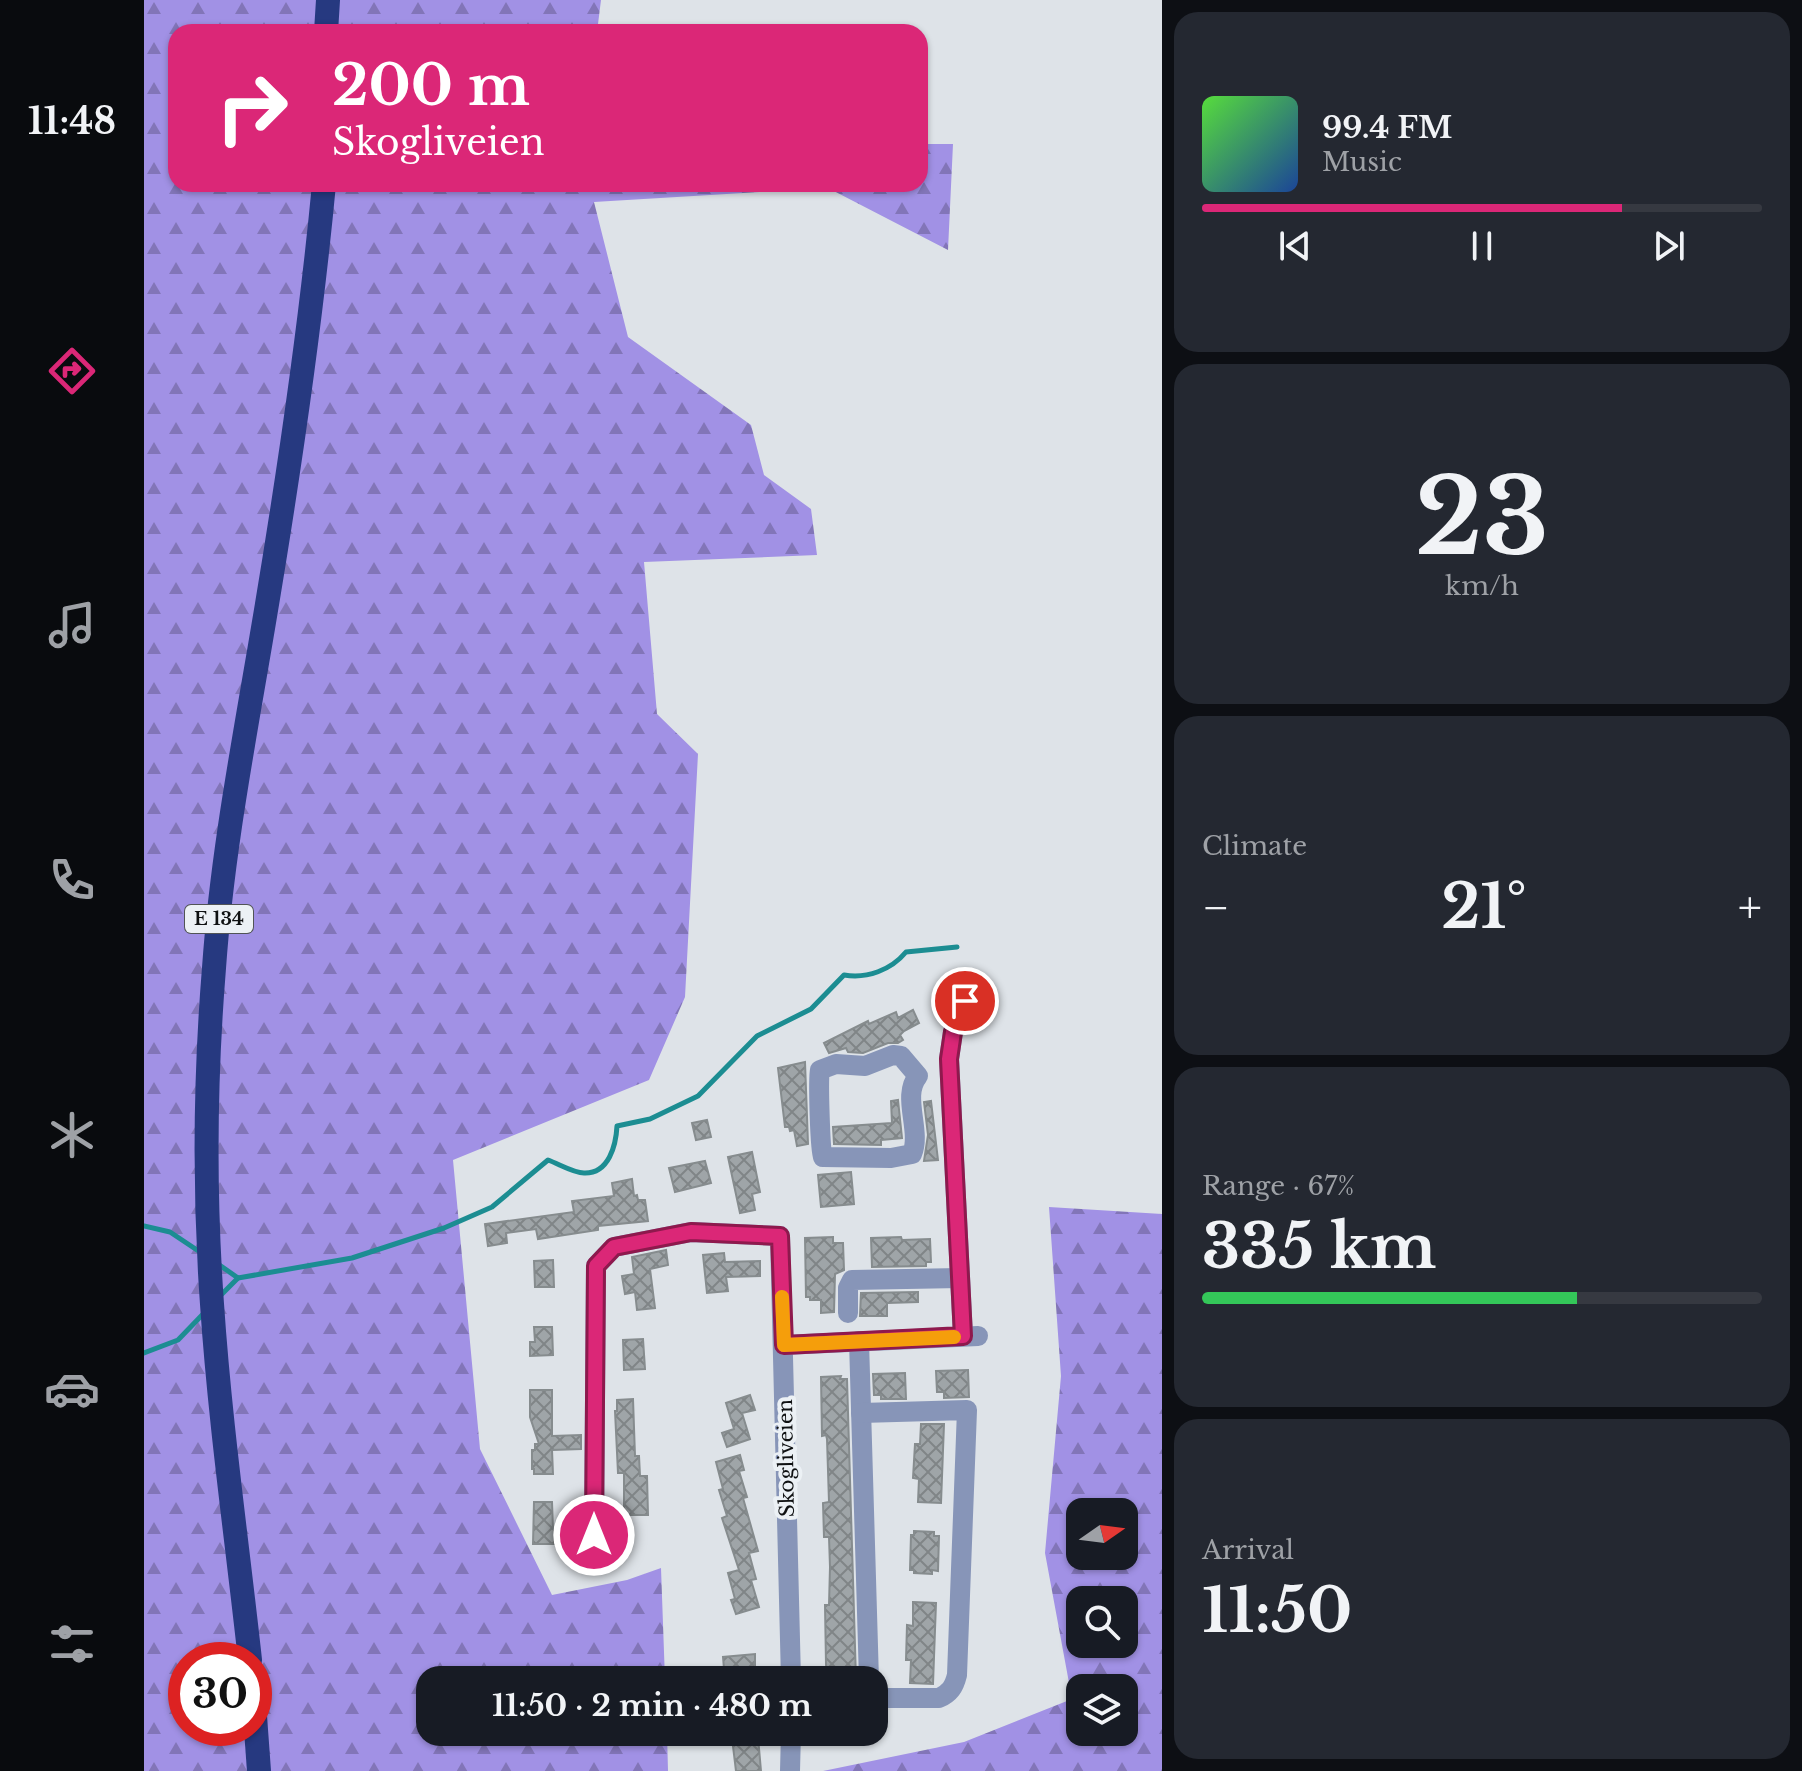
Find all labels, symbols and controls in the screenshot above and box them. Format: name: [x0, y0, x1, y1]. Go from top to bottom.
text: 200 m: [332, 51, 530, 120]
icon: right: [200, 56, 304, 160]
text: 11:48: [28, 99, 116, 144]
text: 99.4 FM: [1322, 109, 1452, 146]
text: Skogliveien: [332, 120, 545, 165]
text: Music: [1322, 146, 1402, 178]
icon: previous: [1273, 224, 1317, 268]
icon: pause: [1460, 224, 1504, 268]
icon: next: [1647, 224, 1691, 268]
icon: directions: [44, 343, 100, 399]
text: 23: [1415, 453, 1549, 582]
text: km/h: [1445, 570, 1519, 602]
icon: music: [44, 597, 100, 653]
text: Climate: [1202, 830, 1307, 862]
icon: phone: [44, 852, 100, 908]
text: 21°: [1441, 870, 1526, 944]
text: −: [1202, 880, 1230, 935]
text: +: [1738, 880, 1762, 935]
road number: E 134: [185, 905, 253, 933]
pin: [931, 967, 999, 1035]
icon: arrive: [943, 979, 987, 1023]
icon: climate: [44, 1107, 100, 1163]
text: Range · 67%: [1202, 1170, 1355, 1202]
text: 335 km: [1202, 1210, 1436, 1284]
icon: car: [44, 1361, 100, 1417]
street label: Skogliveien: [773, 1399, 799, 1517]
position arrow: [552, 1493, 636, 1577]
north arrow: [1066, 1498, 1138, 1570]
map controls: [1066, 1498, 1138, 1746]
text: Arrival: [1202, 1534, 1294, 1566]
text: 11:50: [1202, 1574, 1352, 1648]
button: search: [1066, 1586, 1138, 1658]
icon: filters: [44, 1616, 100, 1672]
speed limit sign: 30: [168, 1642, 272, 1746]
button: layers: [1066, 1674, 1138, 1746]
text: 11:50 · 2 min · 480 m: [492, 1687, 812, 1724]

